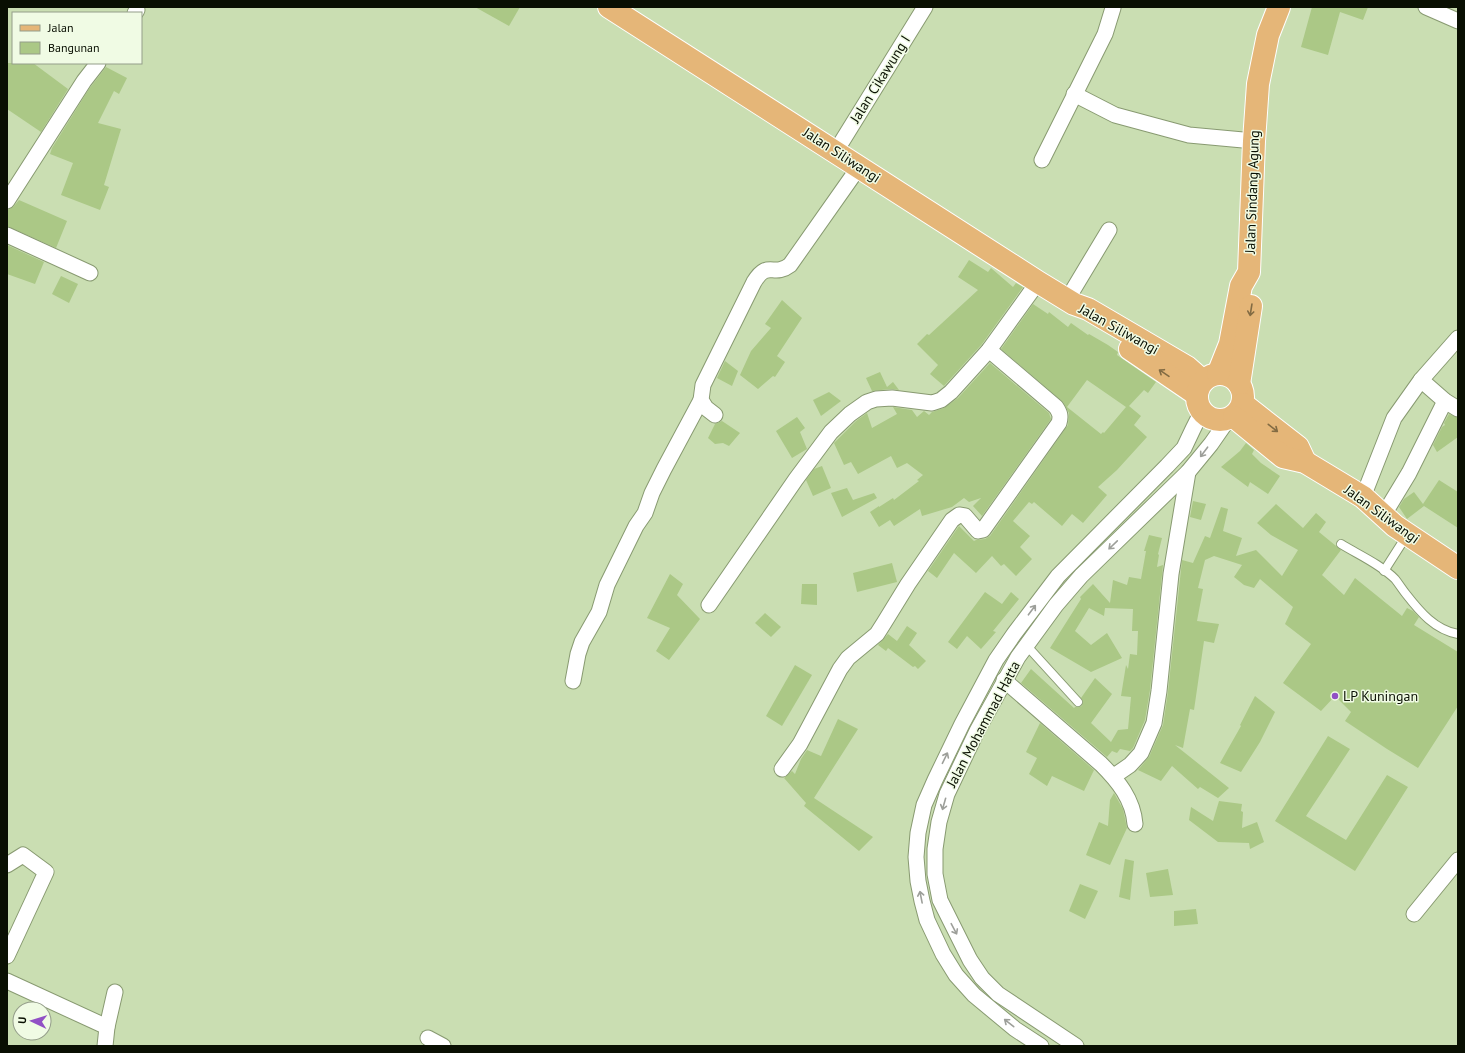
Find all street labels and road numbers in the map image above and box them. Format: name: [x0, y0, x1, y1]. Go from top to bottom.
street label: Jalan Cikawung I: [845, 32, 914, 127]
street label: Jalan Siliwangi: [799, 123, 884, 187]
street label: Jalan Sindang Agung: [1241, 130, 1263, 255]
street label: Jalan Siliwangi: [1075, 299, 1162, 358]
street label: Jalan Siliwangi: [1340, 480, 1423, 547]
street label: Jalan Mohammad Hatta: [942, 658, 1024, 791]

